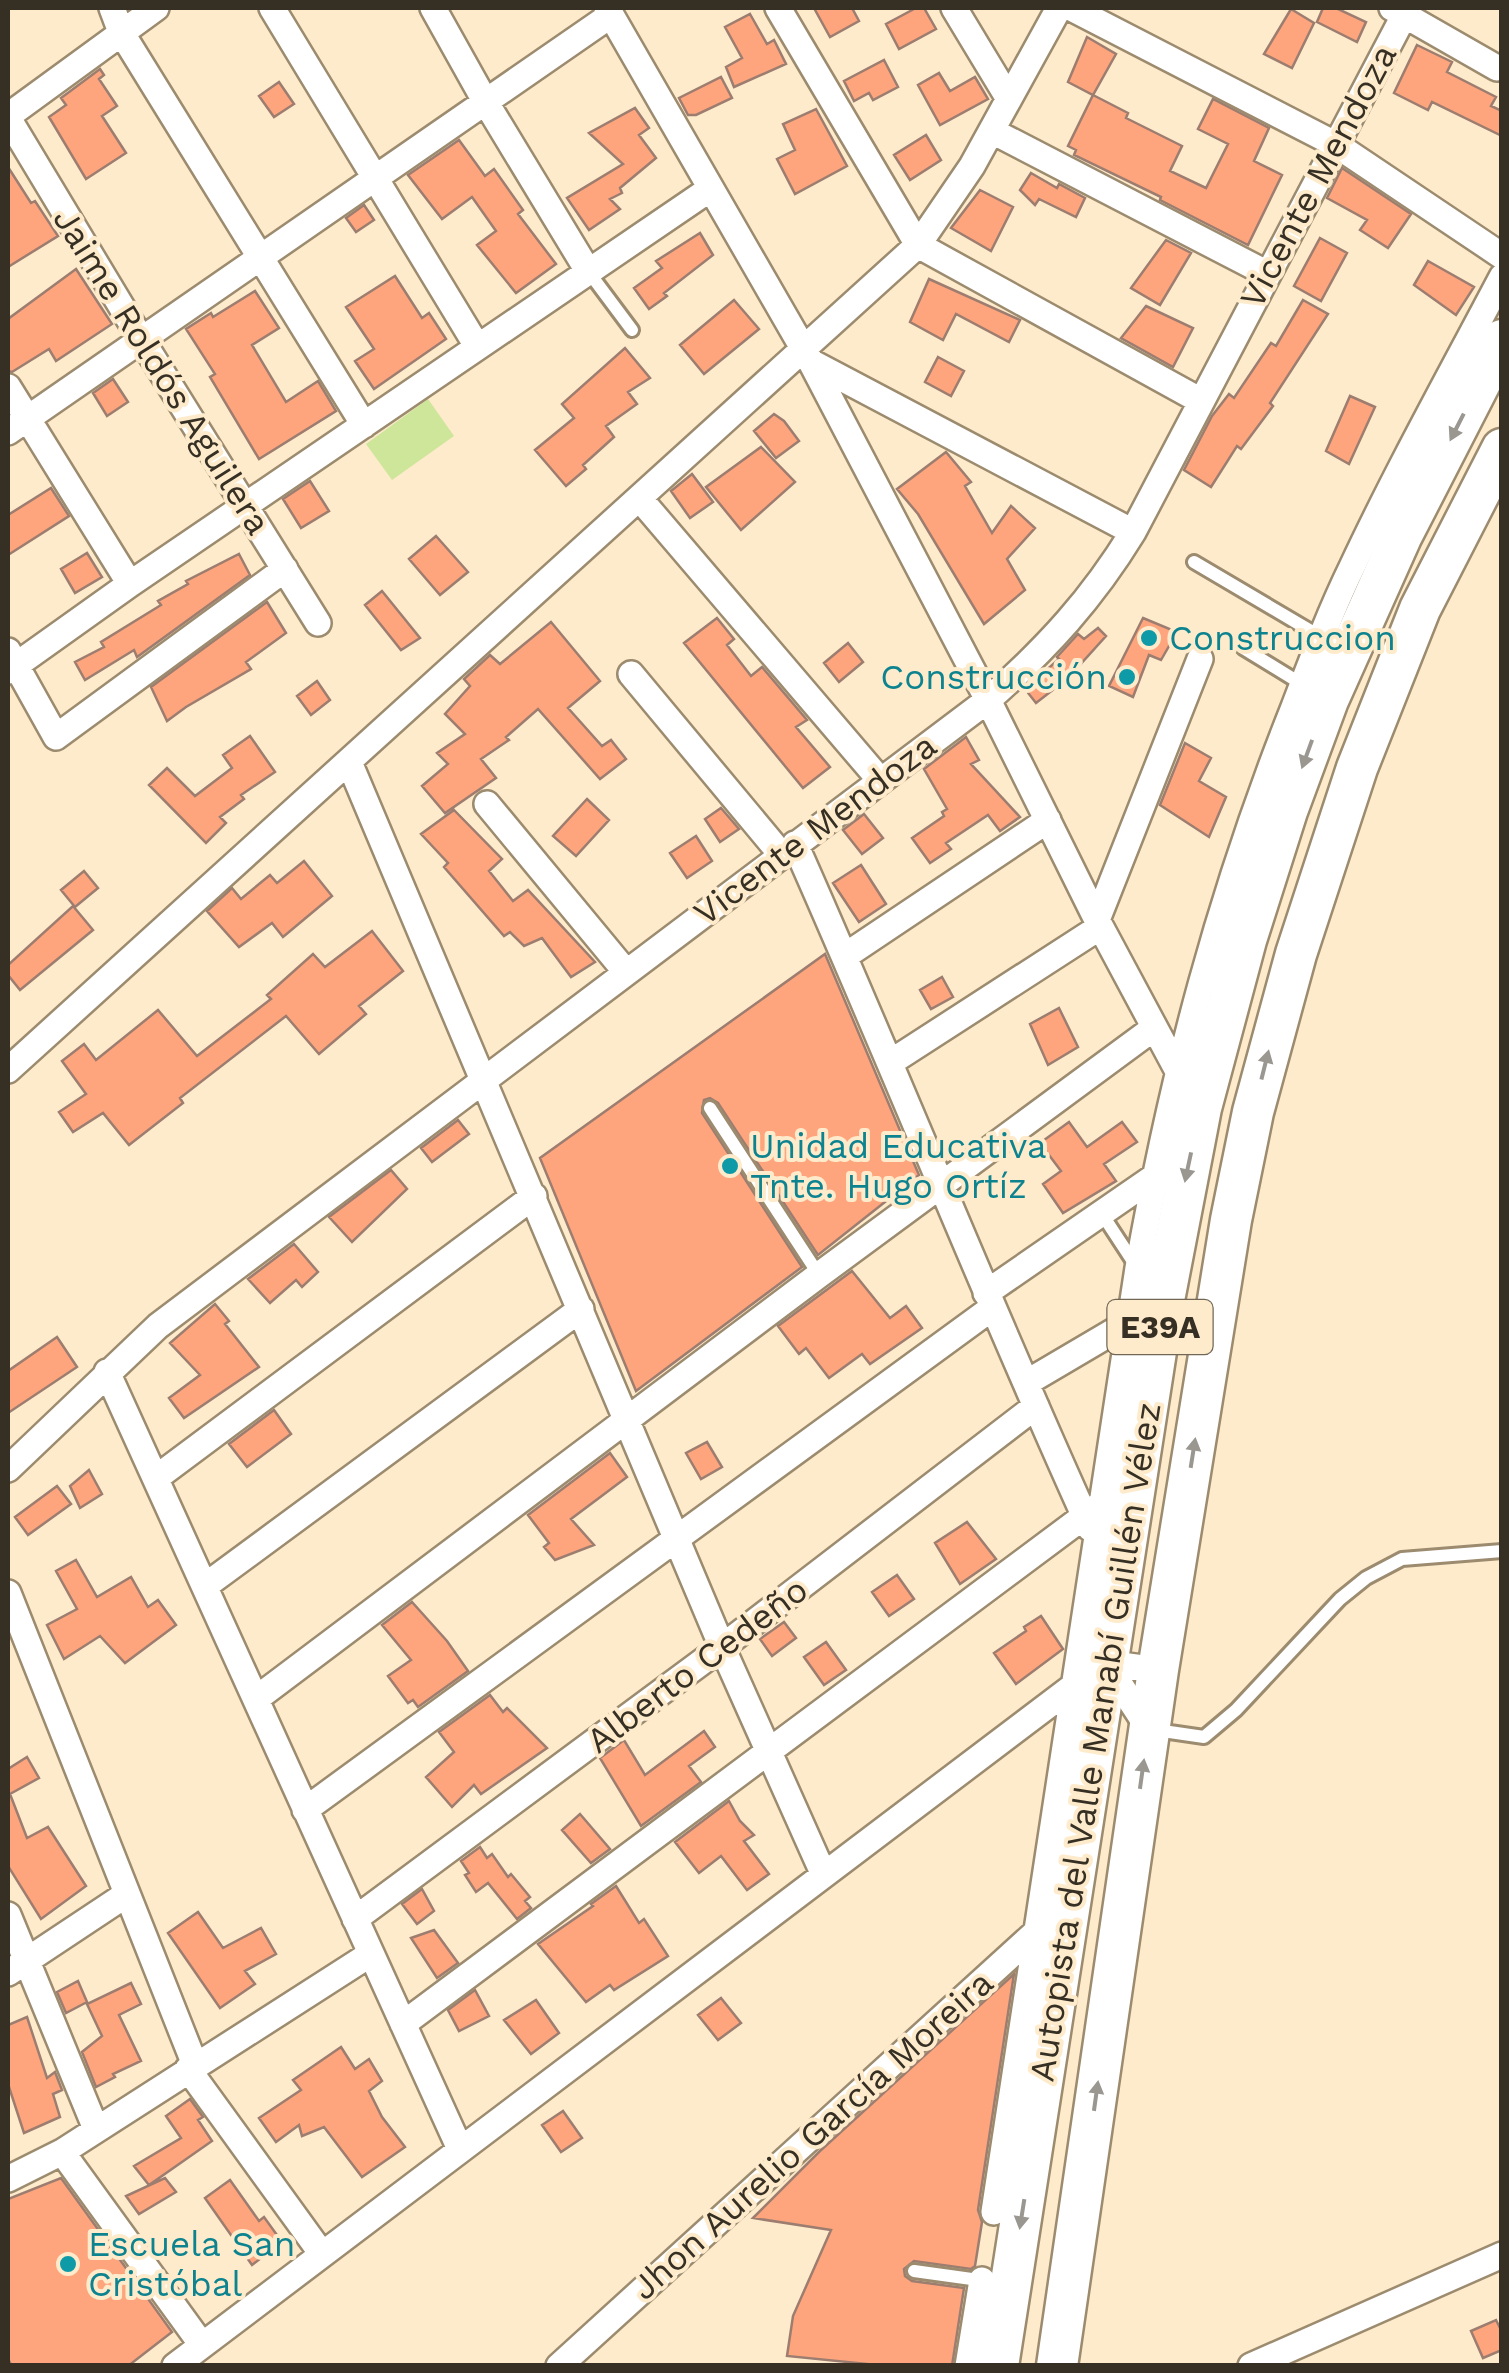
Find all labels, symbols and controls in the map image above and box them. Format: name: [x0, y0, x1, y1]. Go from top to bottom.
street label: Vicente Mendoza: [1231, 37, 1405, 315]
street label: Jaime Roldós Aguilera: [44, 200, 280, 542]
one-way arrow: [1449, 412, 1466, 441]
place label: Construccion: [1169, 617, 1396, 659]
marker: Construccion: [1138, 627, 1160, 649]
place label: Construcción: [880, 656, 1107, 698]
marker: Construcción: [1116, 666, 1138, 688]
street label: Vicente Mendoza: [686, 724, 944, 934]
one-way arrow: [1299, 739, 1315, 769]
one-way arrow: [1258, 1049, 1274, 1080]
place label: Unidad Educativa Tnte. Hugo Ortíz: [750, 1125, 1047, 1207]
one-way arrow: [1180, 1152, 1196, 1183]
marker: Unidad Educativa Tnte. Hugo Ortíz: [719, 1155, 741, 1177]
road number: E39A: [1108, 1300, 1212, 1354]
street label: Autopista del Valle Manabí Guillén Vélez: [1021, 1399, 1169, 2085]
one-way arrow: [1186, 1437, 1201, 1468]
street label: Alberto Cedeño: [578, 1568, 816, 1762]
one-way arrow: [1135, 1758, 1151, 1789]
street label: Jhon Aurelio García Moreira: [623, 1962, 1001, 2308]
one-way arrow: [1088, 2080, 1104, 2111]
one-way arrow: [1014, 2198, 1029, 2230]
place label: Escuela San Cristóbal: [88, 2223, 295, 2305]
marker: Escuela San Cristóbal: [57, 2253, 79, 2275]

